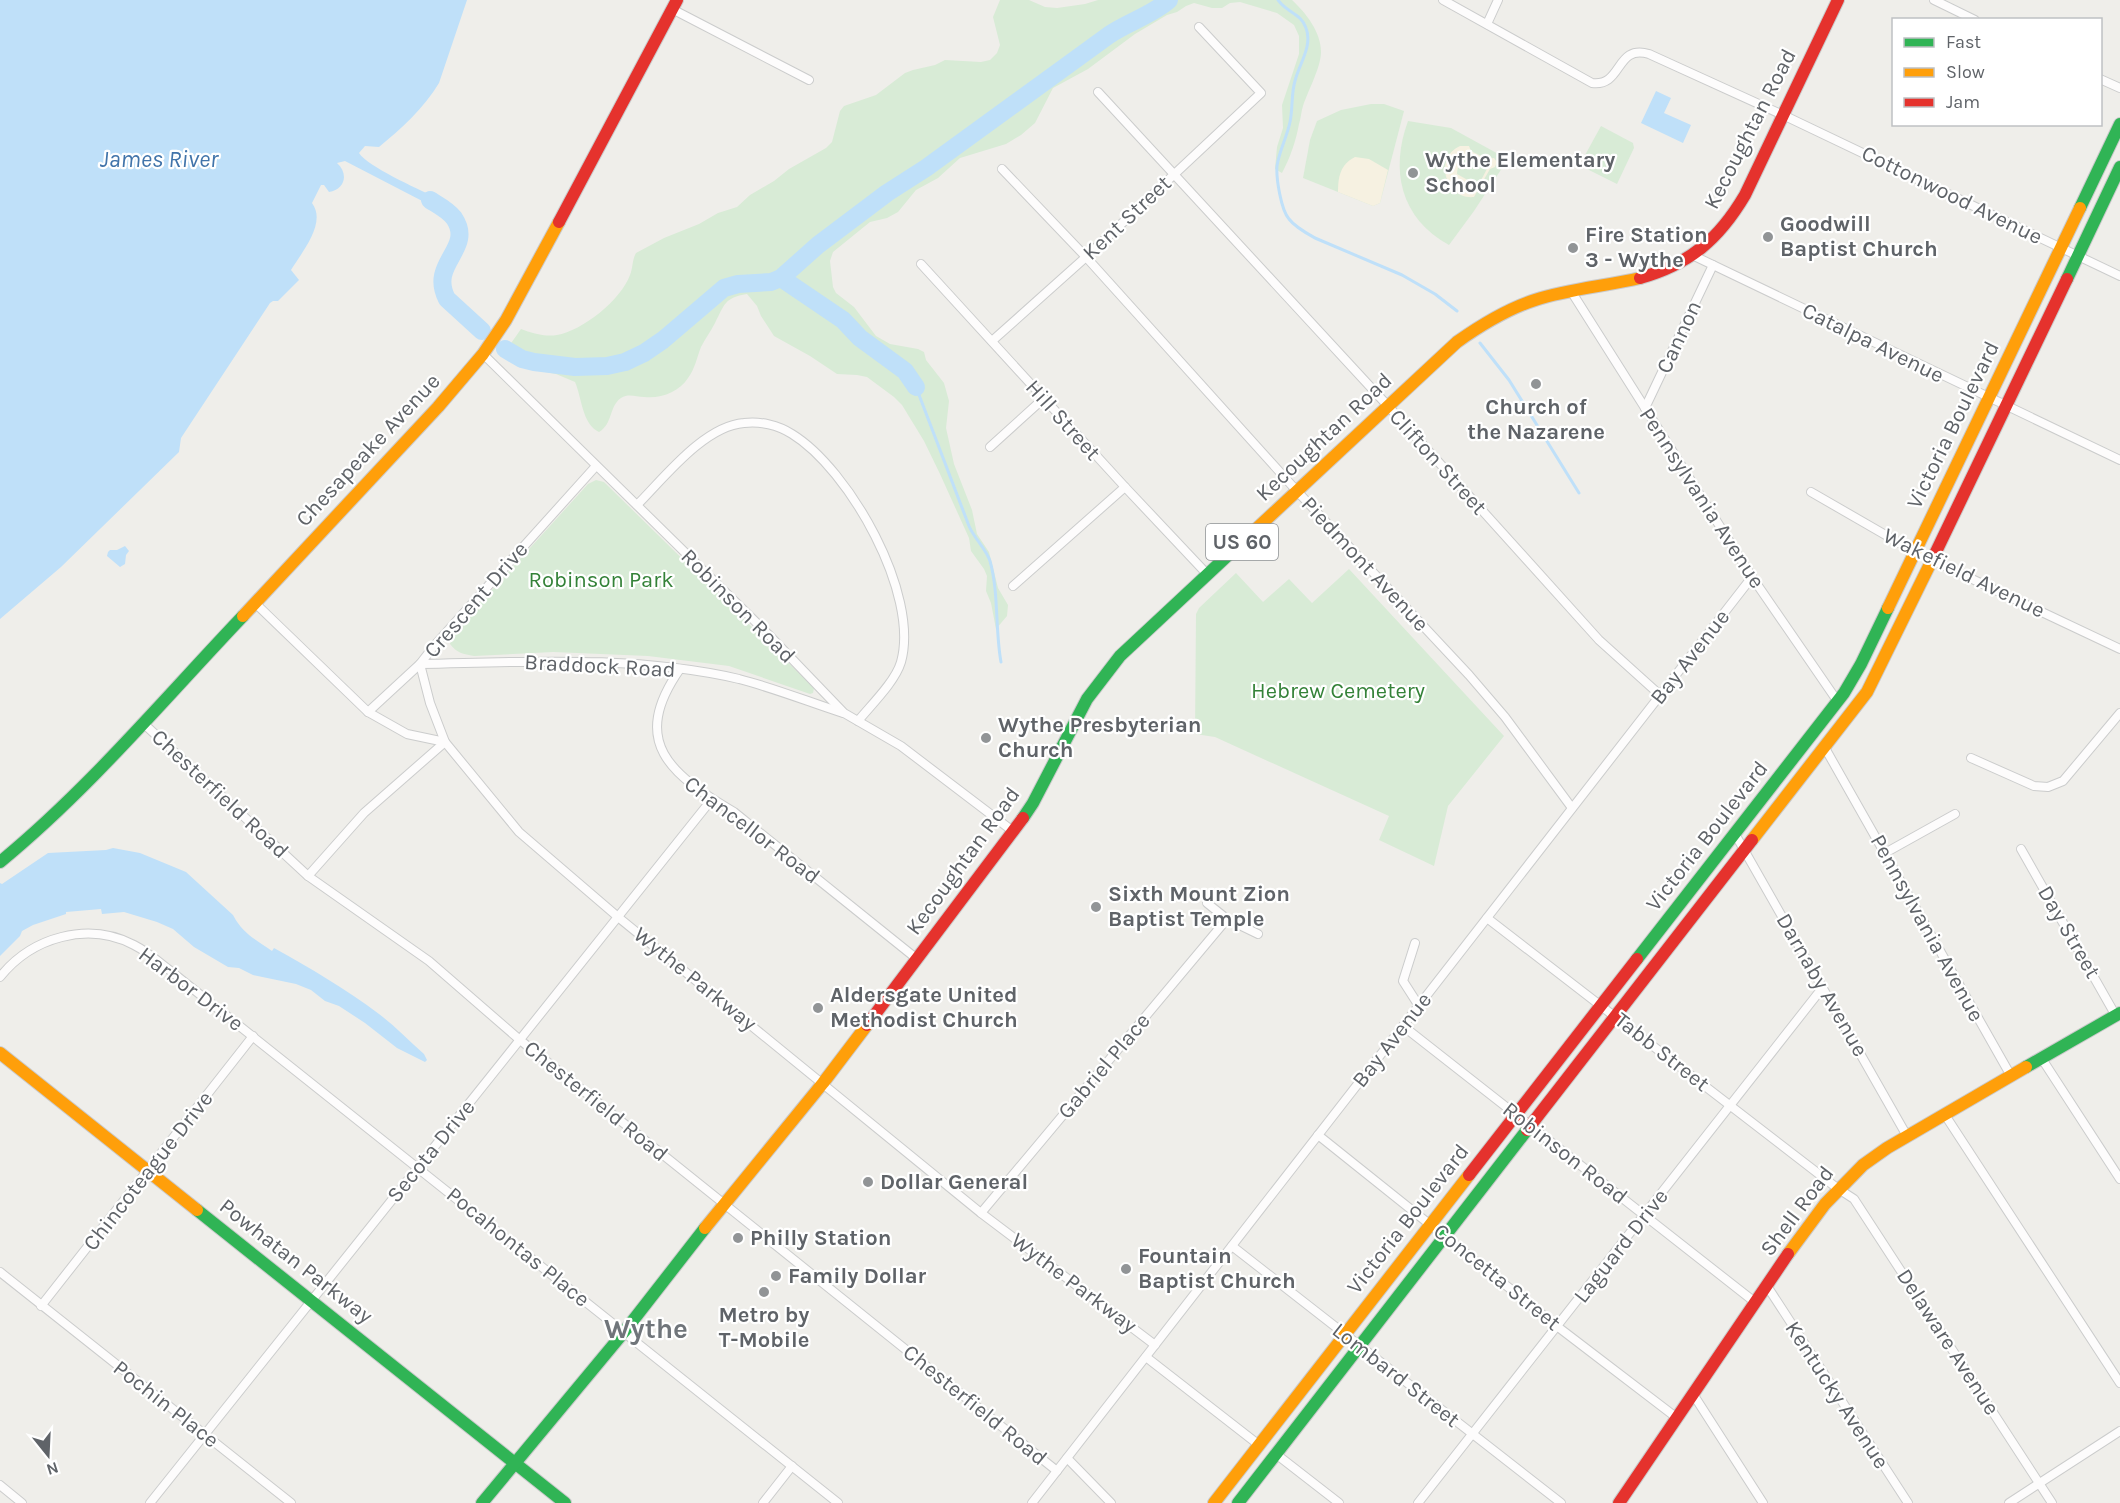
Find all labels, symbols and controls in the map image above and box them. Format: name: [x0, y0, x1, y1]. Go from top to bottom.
legend: [1892, 18, 2102, 126]
text: Fast: [1946, 31, 1981, 53]
street label: Kecoughtan Road: [1698, 44, 1802, 214]
text: Slow: [1946, 61, 1985, 83]
text: Jam: [1946, 91, 1980, 113]
street label: Cottonwood Avenue: [1857, 140, 2047, 250]
water label: James River: [100, 145, 219, 173]
place label: Wythe Elementary School: [1425, 147, 1615, 198]
marker: Wythe Elementary School: [1406, 166, 1420, 180]
street label: Kent Street: [1077, 170, 1177, 266]
place label: Goodwill Baptist Church: [1780, 211, 1938, 262]
place label: Fire Station 3 - Wythe: [1585, 222, 1708, 273]
marker: Goodwill Baptist Church: [1761, 230, 1775, 244]
marker: Fire Station 3 - Wythe: [1566, 241, 1580, 255]
street label: Cannon: [1651, 296, 1707, 378]
street label: Catalpa Avenue: [1798, 297, 1948, 389]
street label: Victoria Boulevard: [1901, 337, 2005, 513]
street label: Kecoughtan Road: [1251, 367, 1397, 507]
street label: Chesapeake Avenue: [291, 368, 445, 532]
street label: Hill Street: [1020, 374, 1106, 466]
marker: Church of the Nazarene: [1529, 377, 1543, 391]
place label: Church of the Nazarene: [1467, 394, 1605, 445]
street label: Pennsylvania Avenue: [1634, 403, 1770, 593]
street label: Clifton Street: [1384, 404, 1492, 520]
street label: Piedmont Avenue: [1296, 491, 1434, 637]
street label: Wakefield Avenue: [1879, 523, 2049, 623]
road number: US 60: [1206, 524, 1278, 560]
street label: Crescent Drive: [419, 537, 533, 663]
street label: Robinson Road: [675, 543, 801, 669]
park label: Robinson Park: [528, 567, 674, 593]
street label: Bay Avenue: [1645, 604, 1735, 710]
street label: Braddock Road: [524, 649, 676, 683]
park label: Hebrew Cemetery: [1251, 678, 1425, 704]
place label: Wythe Presbyterian Church: [998, 712, 1202, 763]
street label: Chesterfield Road: [146, 724, 294, 864]
marker: Wythe Presbyterian Church: [979, 731, 993, 745]
street label: Victoria Boulevard: [1640, 756, 1774, 916]
street label: Chancellor Road: [679, 771, 825, 889]
street label: Kecoughtan Road: [901, 782, 1025, 940]
street label: Pennsylvania Avenue: [1865, 830, 1989, 1026]
place label: Sixth Mount Zion Baptist Temple: [1108, 881, 1290, 932]
street label: Day Street: [2032, 881, 2106, 983]
marker: Sixth Mount Zion Baptist Temple: [1089, 900, 1103, 914]
street label: Darnaby Avenue: [1771, 909, 1873, 1061]
street label: Wythe Parkway: [628, 921, 762, 1037]
street label: Harbor Drive: [134, 941, 248, 1037]
place label: Aldersgate United Methodist Church: [830, 982, 1018, 1033]
street label: Bay Avenue: [1347, 987, 1437, 1093]
marker: Aldersgate United Methodist Church: [811, 1001, 825, 1015]
street label: Tabb Street: [1610, 1007, 1714, 1097]
street label: Gabriel Place: [1052, 1008, 1156, 1124]
street label: Chesterfield Road: [519, 1035, 673, 1167]
street label: Chincoteague Drive: [78, 1086, 218, 1256]
street label: Secota Drive: [382, 1094, 480, 1208]
street label: Robinson Road: [1497, 1096, 1633, 1210]
street label: Victoria Boulevard: [1341, 1139, 1475, 1299]
street label: Shell Road: [1755, 1161, 1839, 1261]
place label: Dollar General: [880, 1169, 1028, 1195]
marker: Dollar General: [861, 1175, 875, 1189]
street label: Pocahontas Place: [441, 1181, 595, 1313]
street label: Laguard Drive: [1568, 1184, 1674, 1308]
street label: Powhatan Parkway: [214, 1193, 378, 1329]
street label: Concetta Street: [1428, 1218, 1566, 1336]
place label: Philly Station: [750, 1225, 891, 1251]
street label: Wythe Parkway: [1006, 1227, 1142, 1339]
marker: Philly Station: [731, 1231, 745, 1245]
place label: Fountain Baptist Church: [1138, 1243, 1296, 1294]
marker: Fountain Baptist Church: [1119, 1262, 1133, 1276]
place label: Family Dollar: [788, 1263, 927, 1289]
street label: Delaware Avenue: [1891, 1264, 2005, 1420]
marker: Family Dollar: [769, 1269, 783, 1283]
marker: Metro by T-Mobile: [757, 1285, 771, 1299]
place label: Metro by T-Mobile: [719, 1302, 809, 1353]
district label: Wythe: [604, 1312, 688, 1345]
street label: Kentucky Avenue: [1780, 1316, 1894, 1474]
street label: Lombard Street: [1327, 1317, 1465, 1433]
street label: Chesterfield Road: [898, 1339, 1052, 1471]
street label: Pochin Place: [108, 1355, 224, 1453]
north arrow: [18, 1425, 78, 1485]
text: N: [44, 1458, 61, 1480]

